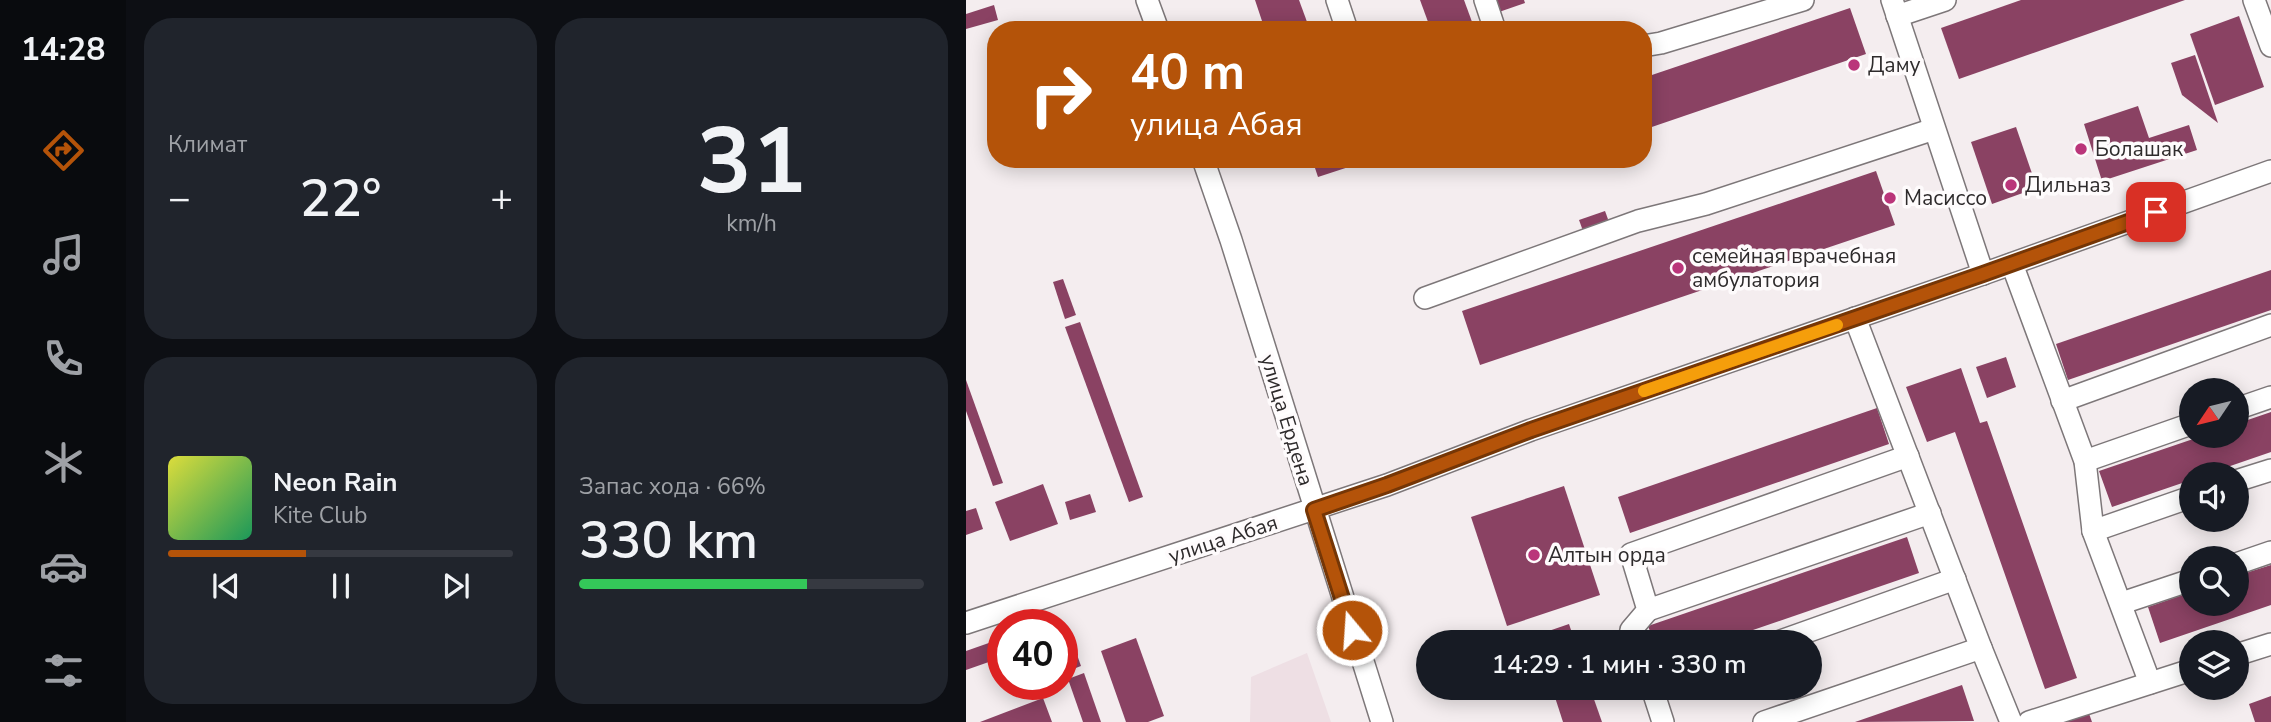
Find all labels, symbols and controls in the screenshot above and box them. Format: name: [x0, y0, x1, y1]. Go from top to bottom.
text: 14:28: [21, 28, 105, 71]
text: 40 m: [1130, 39, 1245, 106]
icon: right: [1015, 49, 1106, 140]
place label: Даму: [1868, 51, 1921, 79]
marker: Даму: [1846, 57, 1862, 73]
text: 31: [697, 100, 806, 224]
text: улица Абая: [1130, 103, 1303, 146]
icon: directions: [39, 126, 88, 175]
text: Климат: [168, 129, 247, 160]
place label: Болашак: [2095, 135, 2184, 163]
marker: Болашак: [2073, 141, 2089, 157]
text: 22°: [300, 163, 381, 234]
place label: Дильназ: [2025, 171, 2111, 199]
text: −: [168, 173, 191, 224]
text: +: [490, 173, 513, 224]
marker: Дильназ: [2003, 177, 2019, 193]
pin: [2126, 182, 2186, 242]
place label: Масиссо: [1904, 184, 1987, 212]
marker: Масиссо: [1882, 190, 1898, 206]
icon: arrive: [2137, 193, 2175, 231]
text: km/h: [726, 208, 777, 239]
icon: music: [39, 230, 88, 279]
place label: семейная врачебная амбулатория: [1692, 242, 1896, 294]
marker: семейная врачебная амбулатория: [1670, 260, 1686, 276]
icon: phone: [39, 334, 88, 383]
street label: улица Ердена: [1254, 351, 1320, 489]
north arrow: [2179, 378, 2249, 448]
map controls: [2179, 378, 2249, 700]
icon: climate: [39, 438, 88, 487]
button: sound: [2179, 462, 2249, 532]
text: Neon Rain: [273, 465, 398, 500]
text: Запас хода · 66%: [579, 471, 766, 502]
text: Kite Club: [273, 500, 367, 531]
text: 330 km: [579, 505, 758, 576]
street label: улица Абая: [1165, 508, 1281, 570]
place label: Алтын орда: [1548, 541, 1666, 569]
icon: car: [39, 542, 88, 591]
button: search: [2179, 546, 2249, 616]
marker: Алтын орда: [1526, 547, 1542, 563]
icon: previous: [207, 567, 245, 605]
icon: pause: [322, 567, 360, 605]
icon: next: [437, 567, 475, 605]
position arrow: [1315, 593, 1389, 667]
speed limit sign: 40: [987, 609, 1078, 700]
button: layers: [2179, 630, 2249, 700]
icon: filters: [39, 646, 88, 695]
text: 14:29 · 1 мин · 330 m: [1491, 647, 1747, 682]

